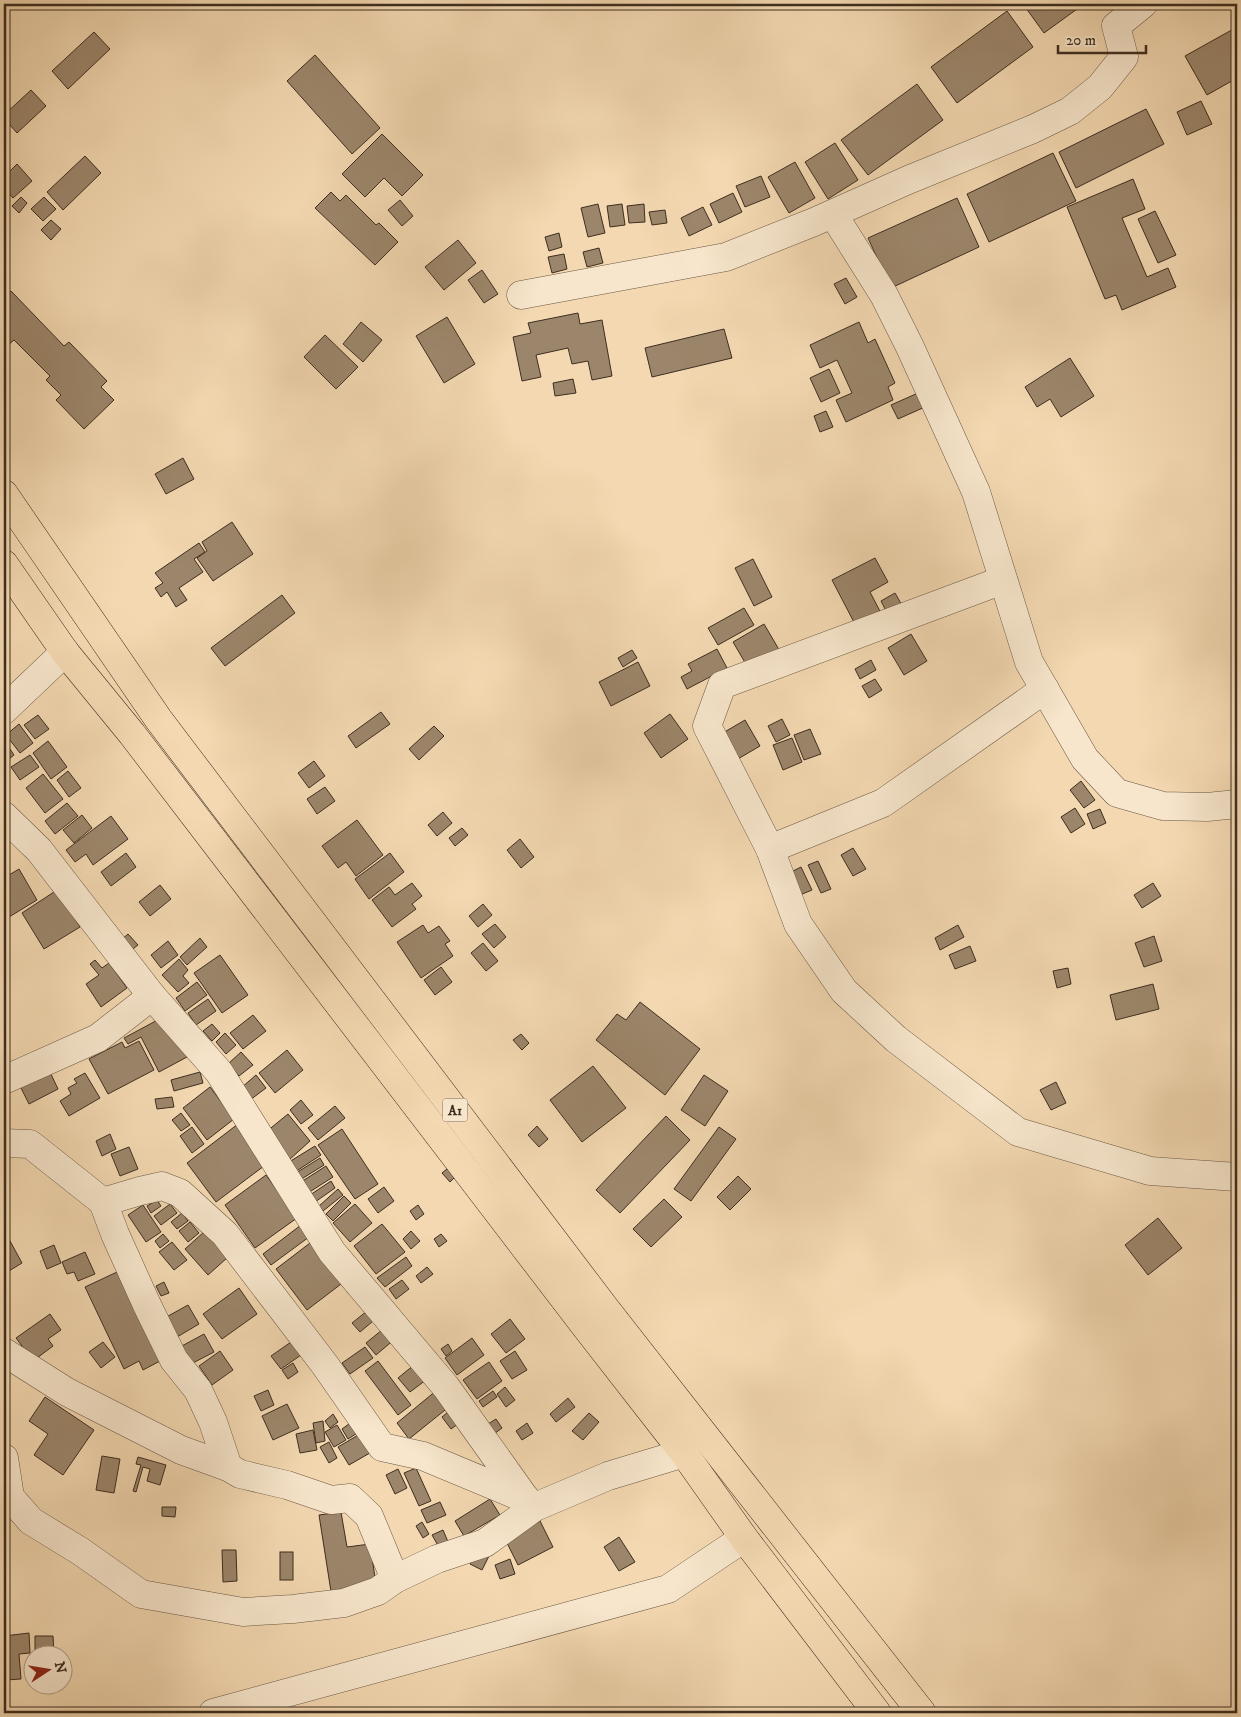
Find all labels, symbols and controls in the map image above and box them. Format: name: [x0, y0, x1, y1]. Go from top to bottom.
scale bar: [1058, 22, 1146, 54]
text: 20 m: [1066, 31, 1096, 50]
road number: A1: [442, 1098, 468, 1122]
north arrow: [22, 1644, 72, 1694]
text: N: [50, 1660, 70, 1675]

